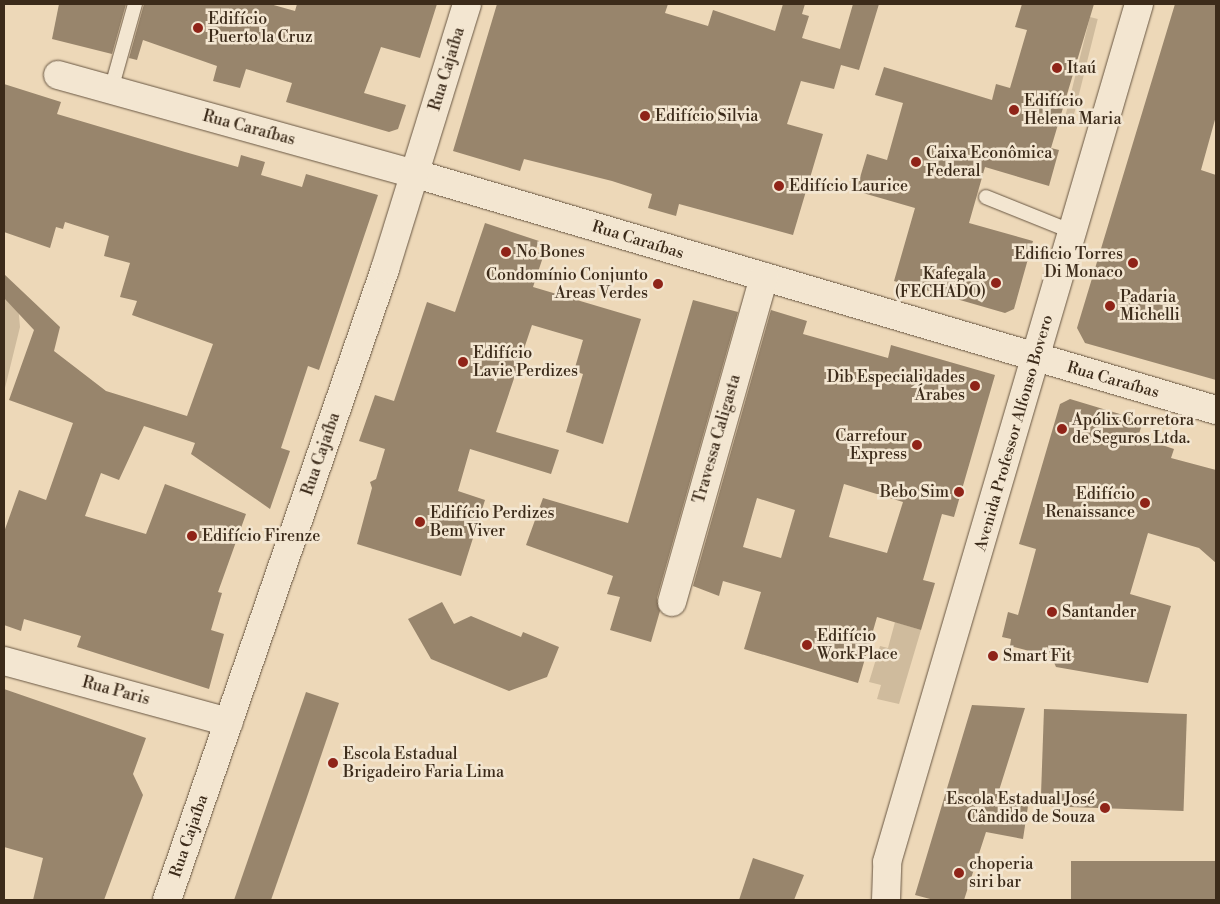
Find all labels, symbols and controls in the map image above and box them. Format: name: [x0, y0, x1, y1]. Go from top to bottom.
place label: Edifício Puerto la Cruz: [208, 9, 313, 47]
marker: Edifício Puerto la Cruz: [192, 22, 204, 34]
street label: Rua Cajaíba: [425, 25, 469, 113]
place label: Itaú: [1067, 58, 1096, 78]
marker: Itaú: [1051, 62, 1063, 74]
place label: Edifício Helena Maria: [1024, 91, 1121, 129]
marker: Edifício Helena Maria: [1008, 104, 1020, 116]
street label: Rua Caraíbas: [201, 106, 297, 150]
place label: Edifício Silvia: [655, 106, 758, 126]
marker: Edifício Silvia: [639, 110, 651, 122]
place label: Caixa Econômica Federal: [926, 143, 1052, 181]
marker: Caixa Econômica Federal: [910, 156, 922, 168]
place label: Edifício Laurice: [789, 176, 908, 196]
marker: Edifício Laurice: [773, 180, 785, 192]
street label: Rua Caraíbas: [590, 217, 686, 263]
place label: No Bones: [516, 242, 585, 262]
place label: Edificio Torres Di Monaco: [1014, 244, 1123, 282]
marker: No Bones: [500, 246, 512, 258]
marker: Edificio Torres Di Monaco: [1127, 257, 1139, 269]
place label: Kafegala (FECHADO): [895, 264, 986, 302]
place label: Condomínio Conjunto Areas Verdes: [486, 265, 648, 303]
marker: Kafegala (FECHADO): [990, 277, 1002, 289]
marker: Condomínio Conjunto Areas Verdes: [652, 278, 664, 290]
place label: Padaria Michelli: [1120, 287, 1180, 325]
marker: Padaria Michelli: [1104, 300, 1116, 312]
street label: Avenida Professor Alfonso Bovero: [971, 313, 1057, 553]
place label: Edifício Lavie Perdizes: [473, 343, 578, 381]
marker: Edifício Lavie Perdizes: [457, 356, 469, 368]
street label: Rua Caraíbas: [1065, 358, 1161, 402]
place label: Dib Especialidades Árabes: [827, 367, 965, 405]
street label: Travessa Caligasta: [689, 372, 745, 506]
marker: Dib Especialidades Árabes: [969, 380, 981, 392]
street label: Rua Cajaíba: [298, 410, 344, 498]
place label: Apólix Corretora de Seguros Ltda.: [1072, 410, 1194, 448]
marker: Apólix Corretora de Seguros Ltda.: [1056, 423, 1068, 435]
place label: Carrefour Express: [835, 426, 907, 464]
marker: Carrefour Express: [911, 439, 923, 451]
place label: Bebo Sim: [880, 482, 949, 502]
place label: Edifício Renaissance: [1045, 484, 1135, 522]
marker: Bebo Sim: [953, 486, 965, 498]
marker: Edifício Renaissance: [1139, 497, 1151, 509]
place label: Edifício Perdizes Bem Viver: [430, 503, 555, 541]
marker: Edifício Perdizes Bem Viver: [414, 516, 426, 528]
place label: Edifício Firenze: [202, 526, 320, 546]
marker: Edifício Firenze: [186, 530, 198, 542]
place label: Santander: [1062, 602, 1136, 622]
marker: Santander: [1046, 606, 1058, 618]
place label: Edifício Work Place: [817, 626, 898, 664]
marker: Edifício Work Place: [801, 639, 813, 651]
place label: Smart Fit: [1003, 646, 1072, 666]
marker: Smart Fit: [987, 650, 999, 662]
street label: Rua Paris: [80, 673, 152, 709]
place label: Escola Estadual Brigadeiro Faria Lima: [343, 744, 504, 782]
marker: Escola Estadual Brigadeiro Faria Lima: [327, 757, 339, 769]
place label: Escola Estadual José Cândido de Souza: [946, 789, 1095, 827]
street label: Rua Cajaíba: [166, 792, 212, 880]
marker: Escola Estadual José Cândido de Souza: [1099, 802, 1111, 814]
place label: choperia siri bar: [969, 854, 1033, 892]
marker: choperia siri bar: [953, 867, 965, 879]

